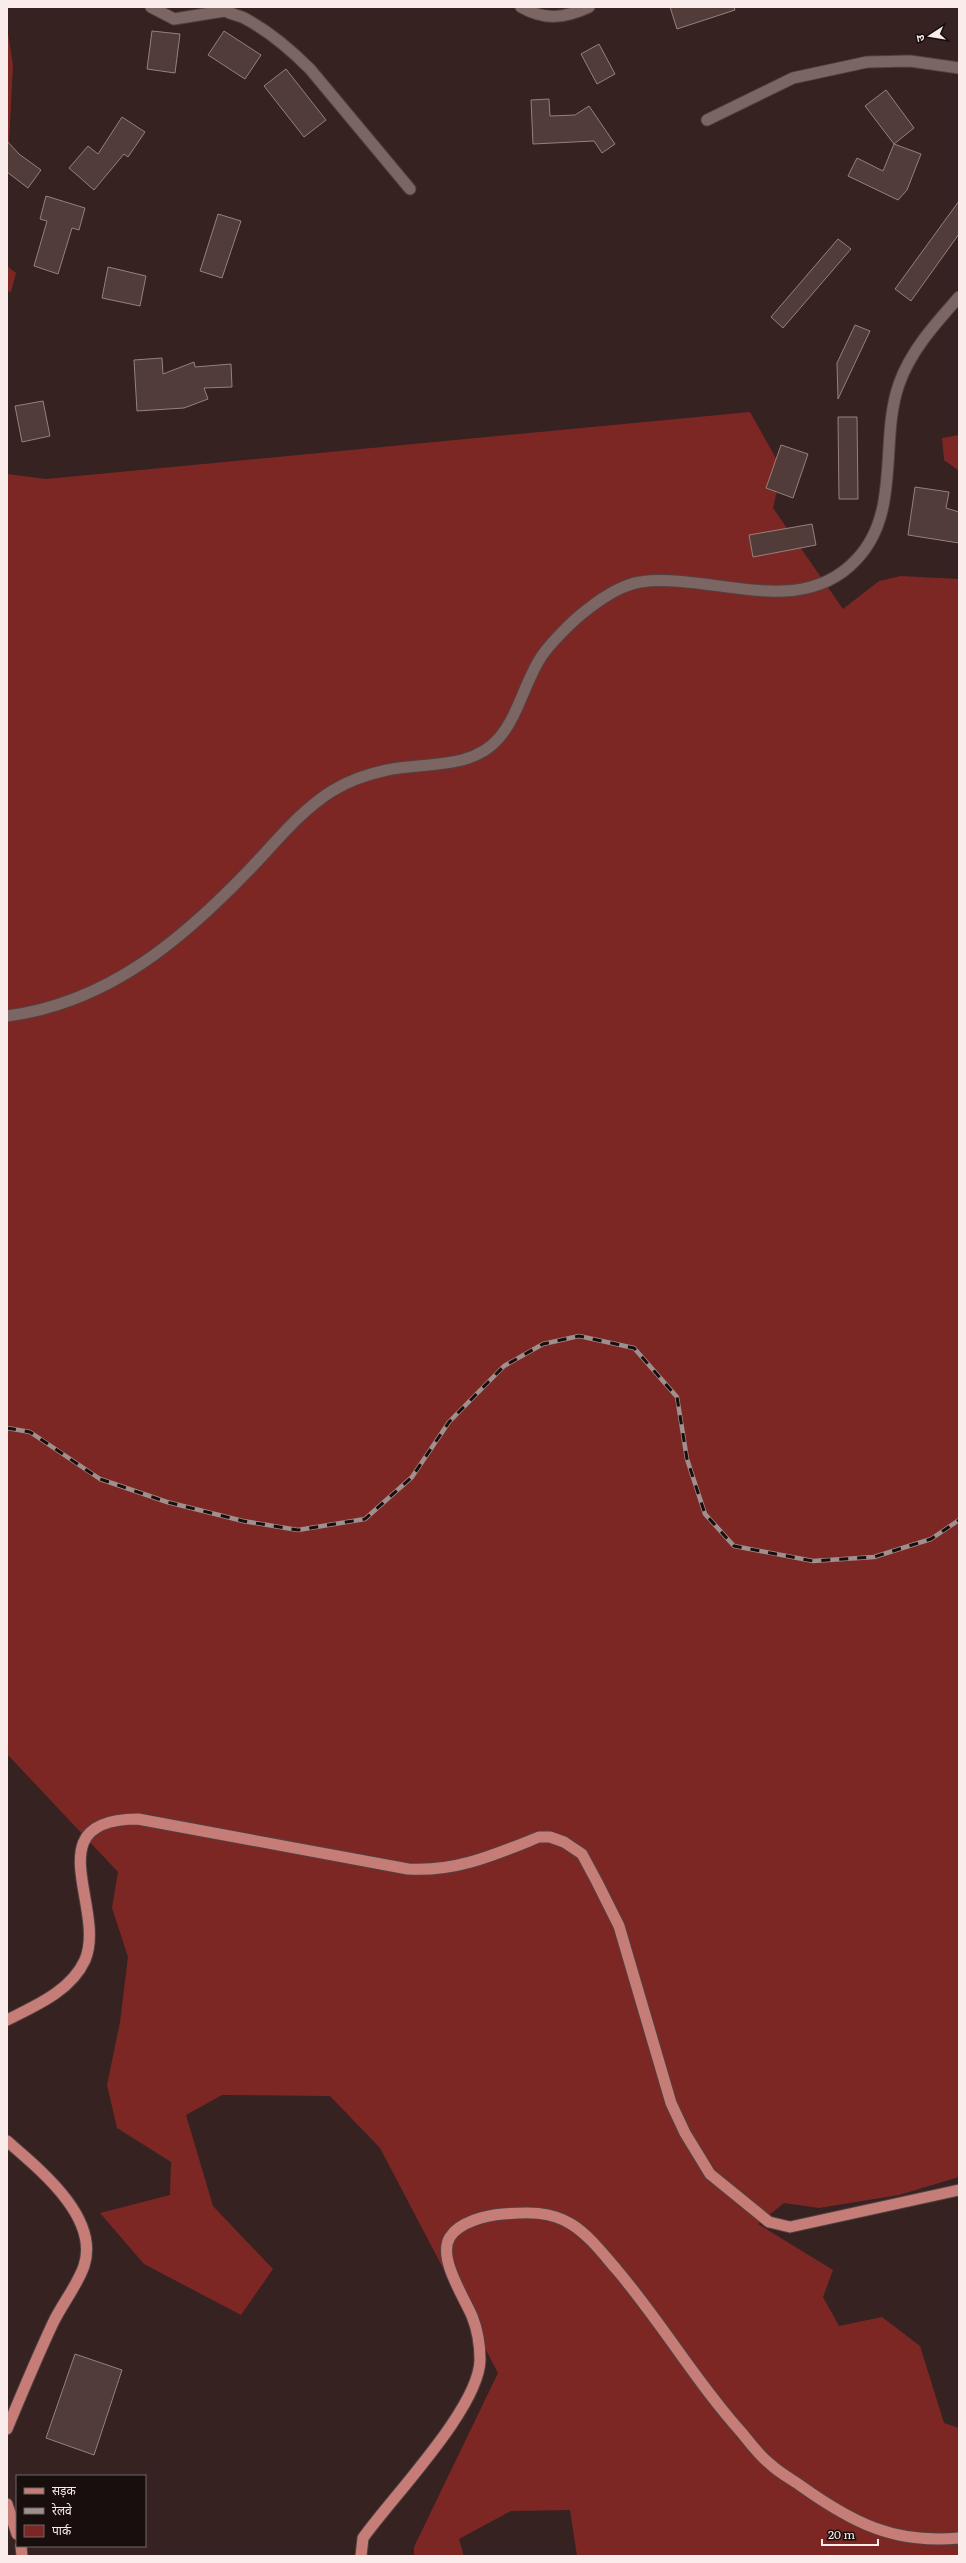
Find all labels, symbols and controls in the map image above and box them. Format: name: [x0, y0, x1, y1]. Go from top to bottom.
north arrow: [910, 16, 950, 56]
text: उ: [911, 33, 928, 43]
legend: [16, 2475, 146, 2547]
text: सड़क: [52, 2481, 77, 2499]
text: रेलवे: [52, 2501, 72, 2519]
text: पार्क: [52, 2521, 72, 2539]
scale bar: [822, 2521, 878, 2547]
text: 20 m: [828, 2525, 855, 2543]

